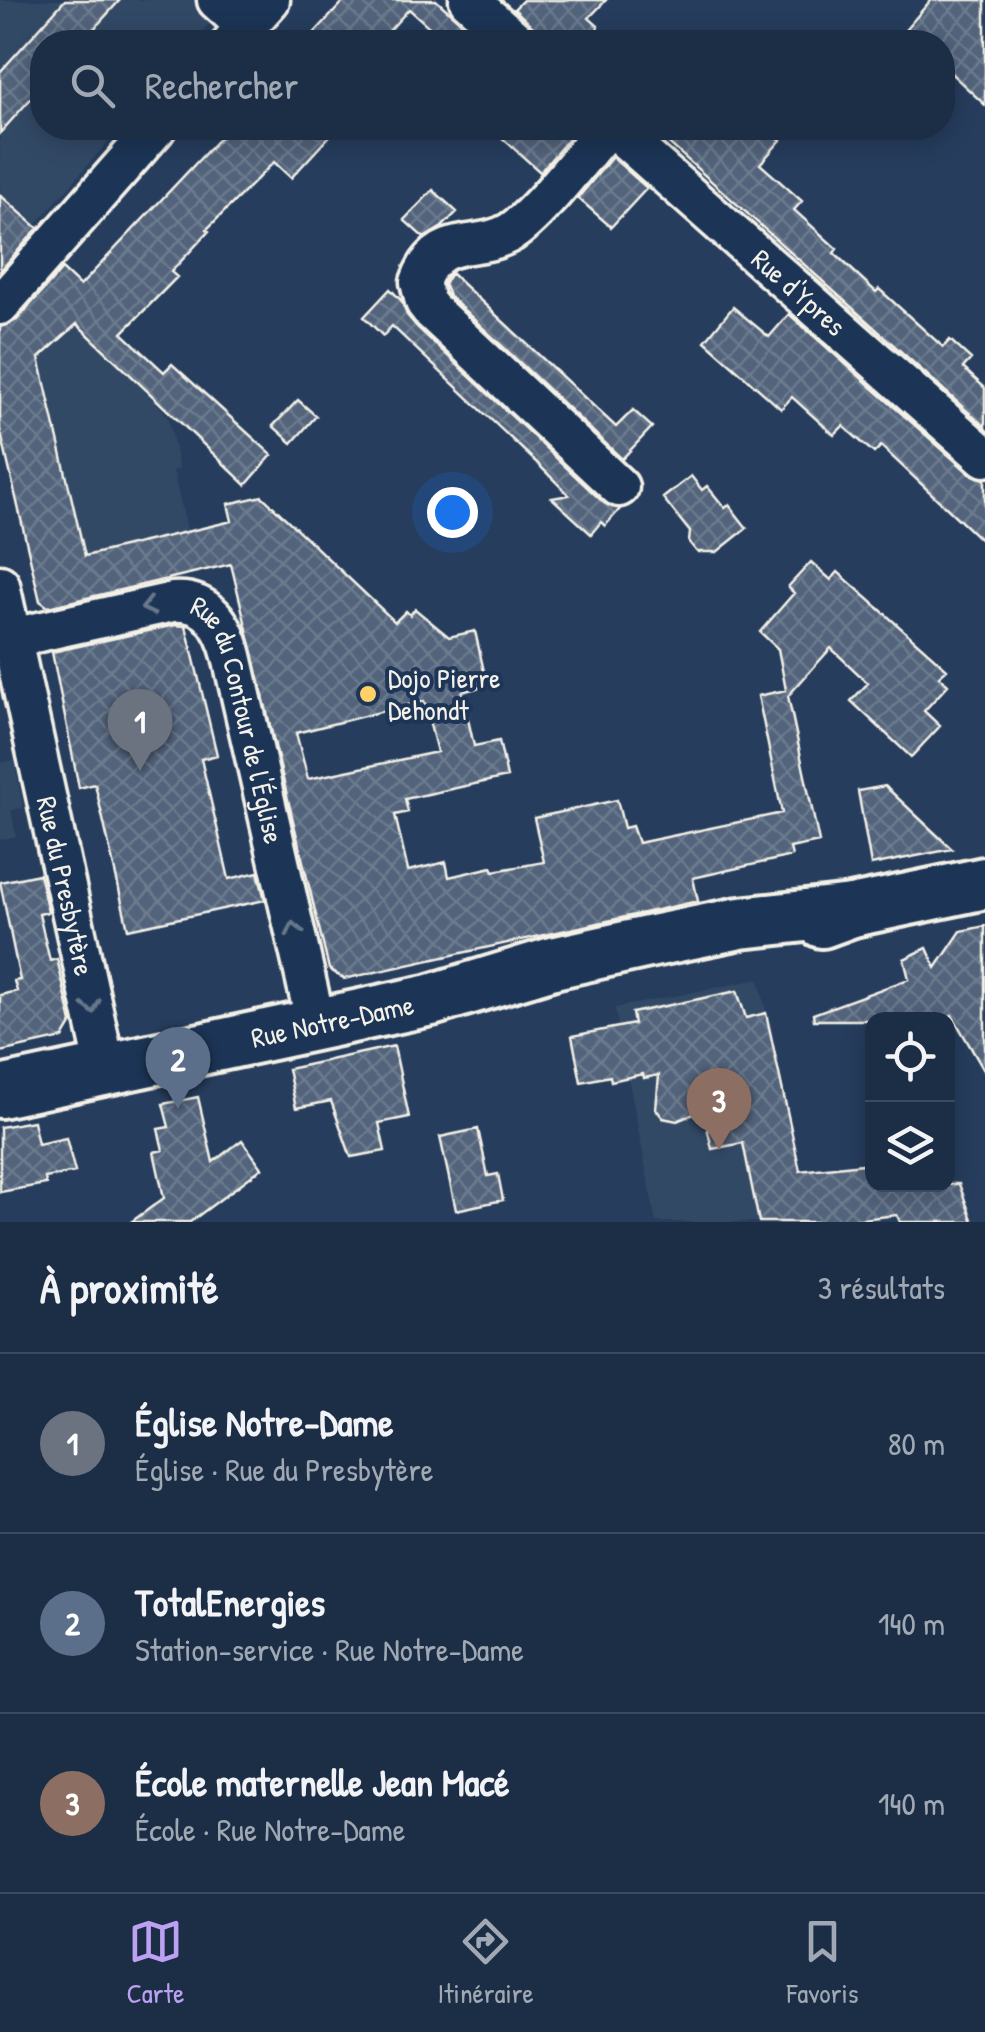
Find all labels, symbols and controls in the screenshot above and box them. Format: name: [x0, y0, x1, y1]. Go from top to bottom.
search box: [30, 30, 955, 140]
icon: search: [65, 58, 120, 113]
text: Rechercher: [145, 59, 298, 111]
street label: Rue d'Ypres: [743, 240, 854, 344]
your location: [427, 487, 478, 538]
street label: Rue du Contour de l'Église: [185, 586, 293, 847]
one-way arrow: [140, 595, 157, 616]
place label: Dojo Pierre Dehondt: [388, 659, 500, 729]
marker: Dojo Pierre Dehondt: [357, 683, 379, 705]
pin: 1: [108, 688, 172, 771]
street label: Rue du Presbytère: [28, 793, 104, 979]
one-way arrow: [285, 921, 306, 938]
street label: Rue Notre-Dame: [248, 985, 417, 1057]
one-way arrow: [80, 998, 101, 1015]
map controls: [865, 1012, 955, 1192]
button: locate: [865, 1012, 955, 1102]
pin: 2: [146, 1026, 210, 1109]
pin: 3: [686, 1068, 752, 1150]
button: layers: [865, 1102, 955, 1192]
text: À proximité: [40, 1259, 219, 1316]
text: 3 résultats: [818, 1266, 945, 1309]
text: Église Notre-Dame: [135, 1396, 393, 1448]
text: 1: [67, 1422, 78, 1465]
text: 80 m: [888, 1422, 945, 1465]
text: Église · Rue du Presbytère: [135, 1448, 434, 1491]
text: TotalEnergies: [135, 1576, 325, 1628]
text: 2: [65, 1602, 80, 1645]
text: 140 m: [878, 1602, 945, 1645]
text: Station-service · Rue Notre-Dame: [135, 1628, 524, 1671]
text: École maternelle Jean Macé: [135, 1756, 509, 1808]
text: 3: [65, 1782, 80, 1825]
text: 140 m: [878, 1782, 945, 1825]
text: École · Rue Notre-Dame: [135, 1808, 405, 1851]
tab: Carte: [127, 1914, 184, 2012]
tab: Itinéraire: [437, 1914, 534, 2012]
tab: Favoris: [787, 1914, 858, 2012]

